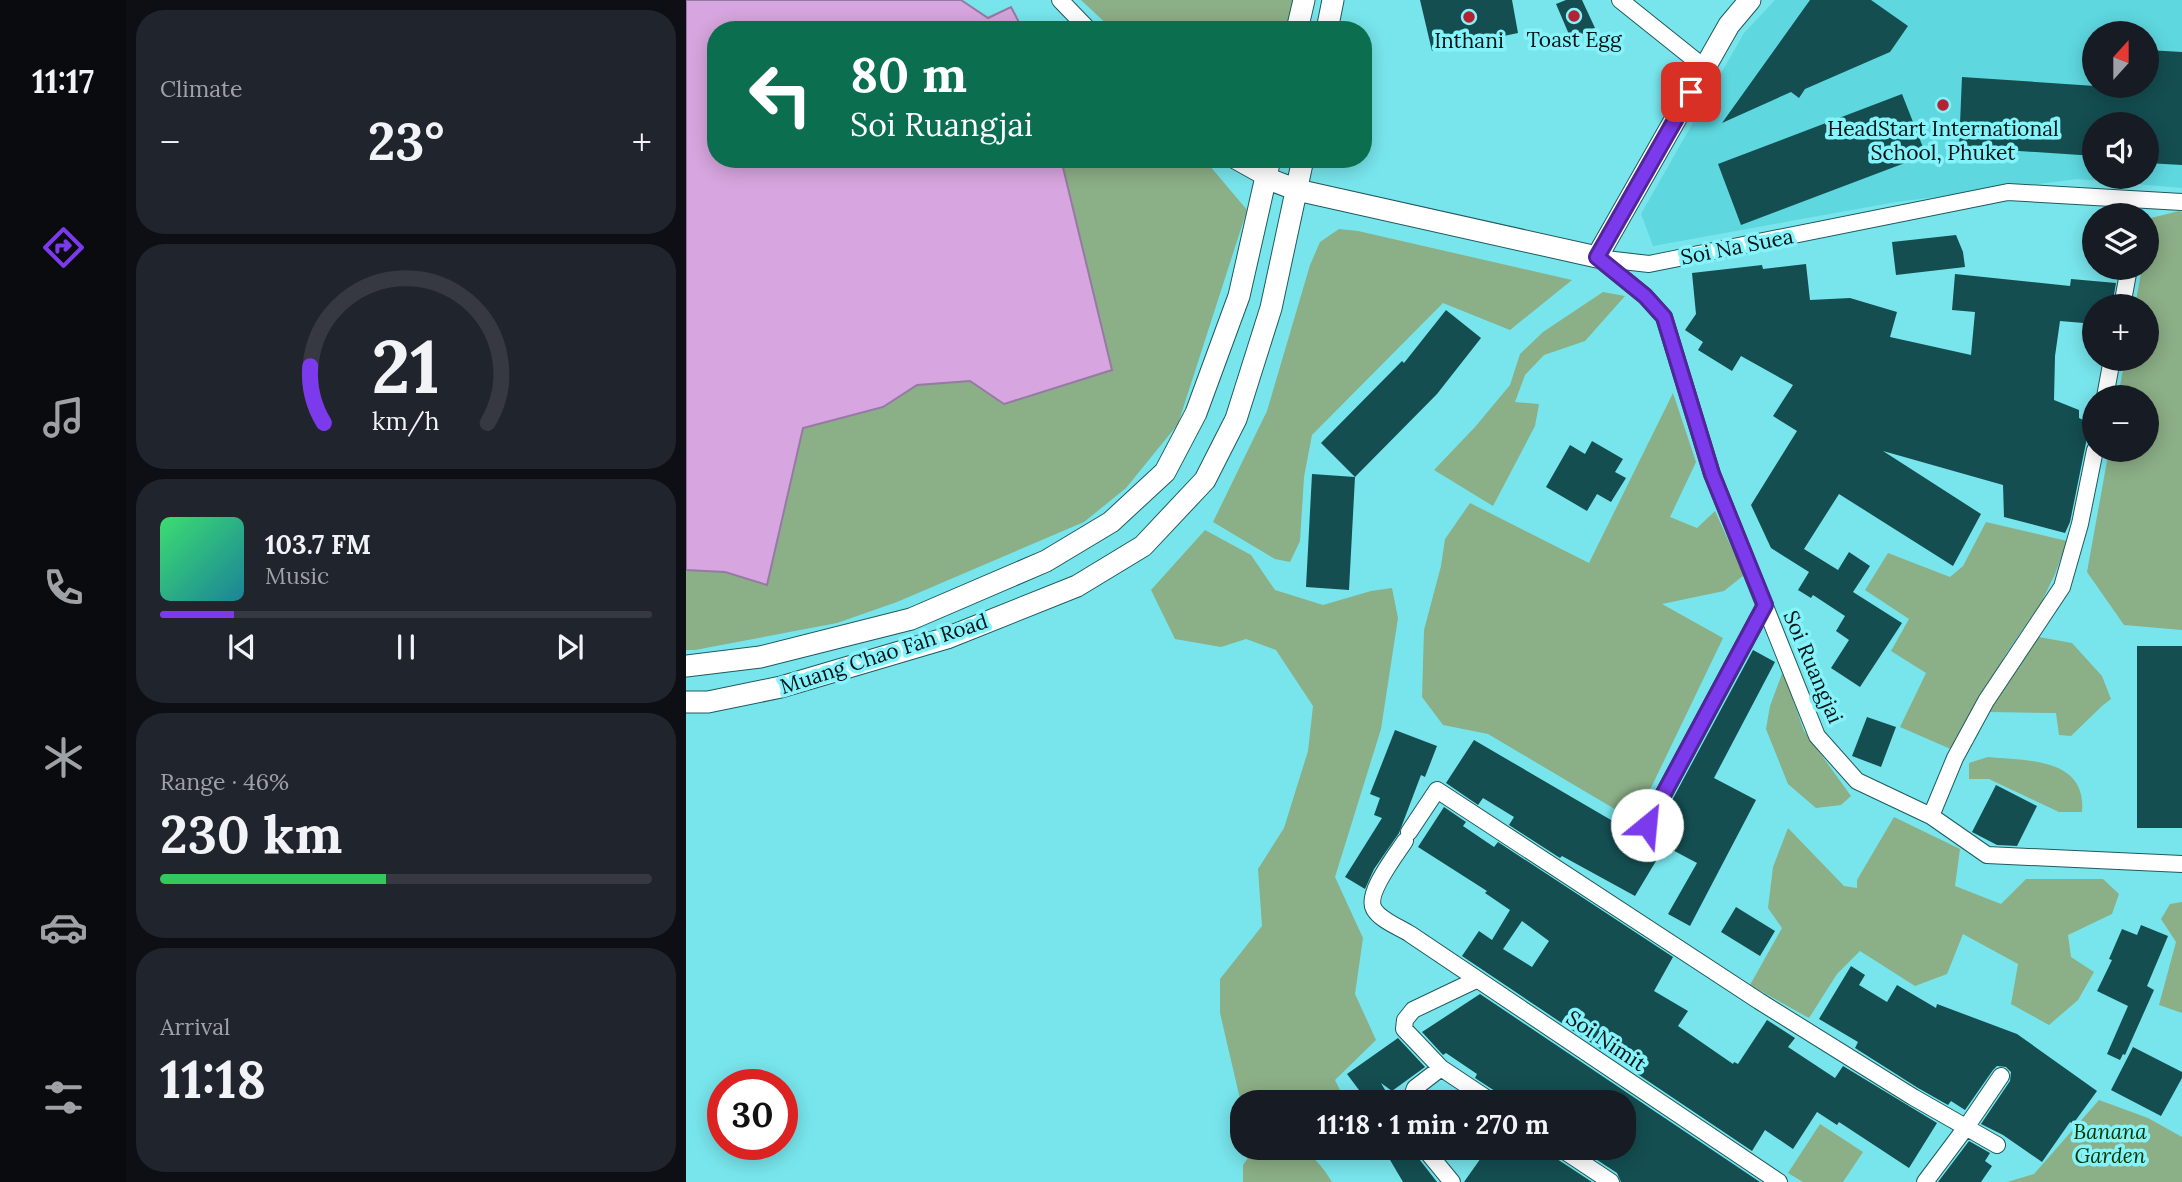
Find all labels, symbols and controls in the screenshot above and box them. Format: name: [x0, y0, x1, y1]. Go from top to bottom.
marker: Toast Egg: [1566, 8, 1582, 24]
marker: Inthani: [1461, 9, 1477, 25]
north arrow: [2082, 21, 2160, 98]
map controls: [2082, 21, 2159, 462]
place label: Toast Egg: [1526, 26, 1622, 53]
place label: Inthani: [1434, 27, 1504, 54]
text: 80 m: [850, 43, 967, 105]
icon: left: [735, 49, 826, 140]
text: 11:17: [32, 61, 94, 102]
pin: [1661, 62, 1721, 122]
icon: arrive: [1672, 73, 1710, 111]
text: Climate: [160, 74, 242, 103]
marker: HeadStart International School, Phuket: [1935, 97, 1951, 113]
text: Soi Ruangjai: [850, 104, 1033, 145]
text: 23°: [368, 108, 444, 174]
button: sound: [2082, 112, 2159, 189]
place label: HeadStart International School, Phuket: [1827, 115, 2059, 166]
text: −: [160, 118, 180, 166]
text: +: [632, 118, 652, 166]
button: layers: [2082, 203, 2159, 280]
street label: Soi Na Suea: [1678, 222, 1796, 271]
icon: directions: [39, 223, 88, 272]
button: +: [2082, 294, 2159, 371]
text: 21: [372, 320, 440, 413]
button: −: [2082, 385, 2159, 462]
icon: music: [39, 393, 88, 442]
text: km/h: [372, 404, 440, 436]
text: 103.7 FM: [265, 528, 371, 561]
text: Music: [265, 561, 329, 590]
icon: phone: [39, 563, 88, 612]
street label: Soi Ruangjai: [1778, 606, 1849, 727]
street label: Muang Chao Fah Road: [777, 607, 991, 700]
icon: previous: [223, 628, 261, 666]
icon: pause: [387, 628, 425, 666]
icon: next: [551, 628, 589, 666]
icon: climate: [39, 733, 88, 782]
text: Range · 46%: [160, 767, 289, 796]
position arrow: [1610, 788, 1684, 862]
text: 230 km: [160, 801, 342, 867]
icon: car: [39, 903, 88, 952]
street label: Soi Nimit: [1561, 1004, 1652, 1078]
text: Arrival: [160, 1012, 230, 1041]
text: 11:18: [160, 1046, 266, 1112]
speed limit sign: 30: [707, 1069, 798, 1160]
icon: filters: [39, 1073, 88, 1122]
text: 11:18 · 1 min · 270 m: [1317, 1108, 1549, 1141]
park label: Banana Garden: [2073, 1118, 2147, 1169]

